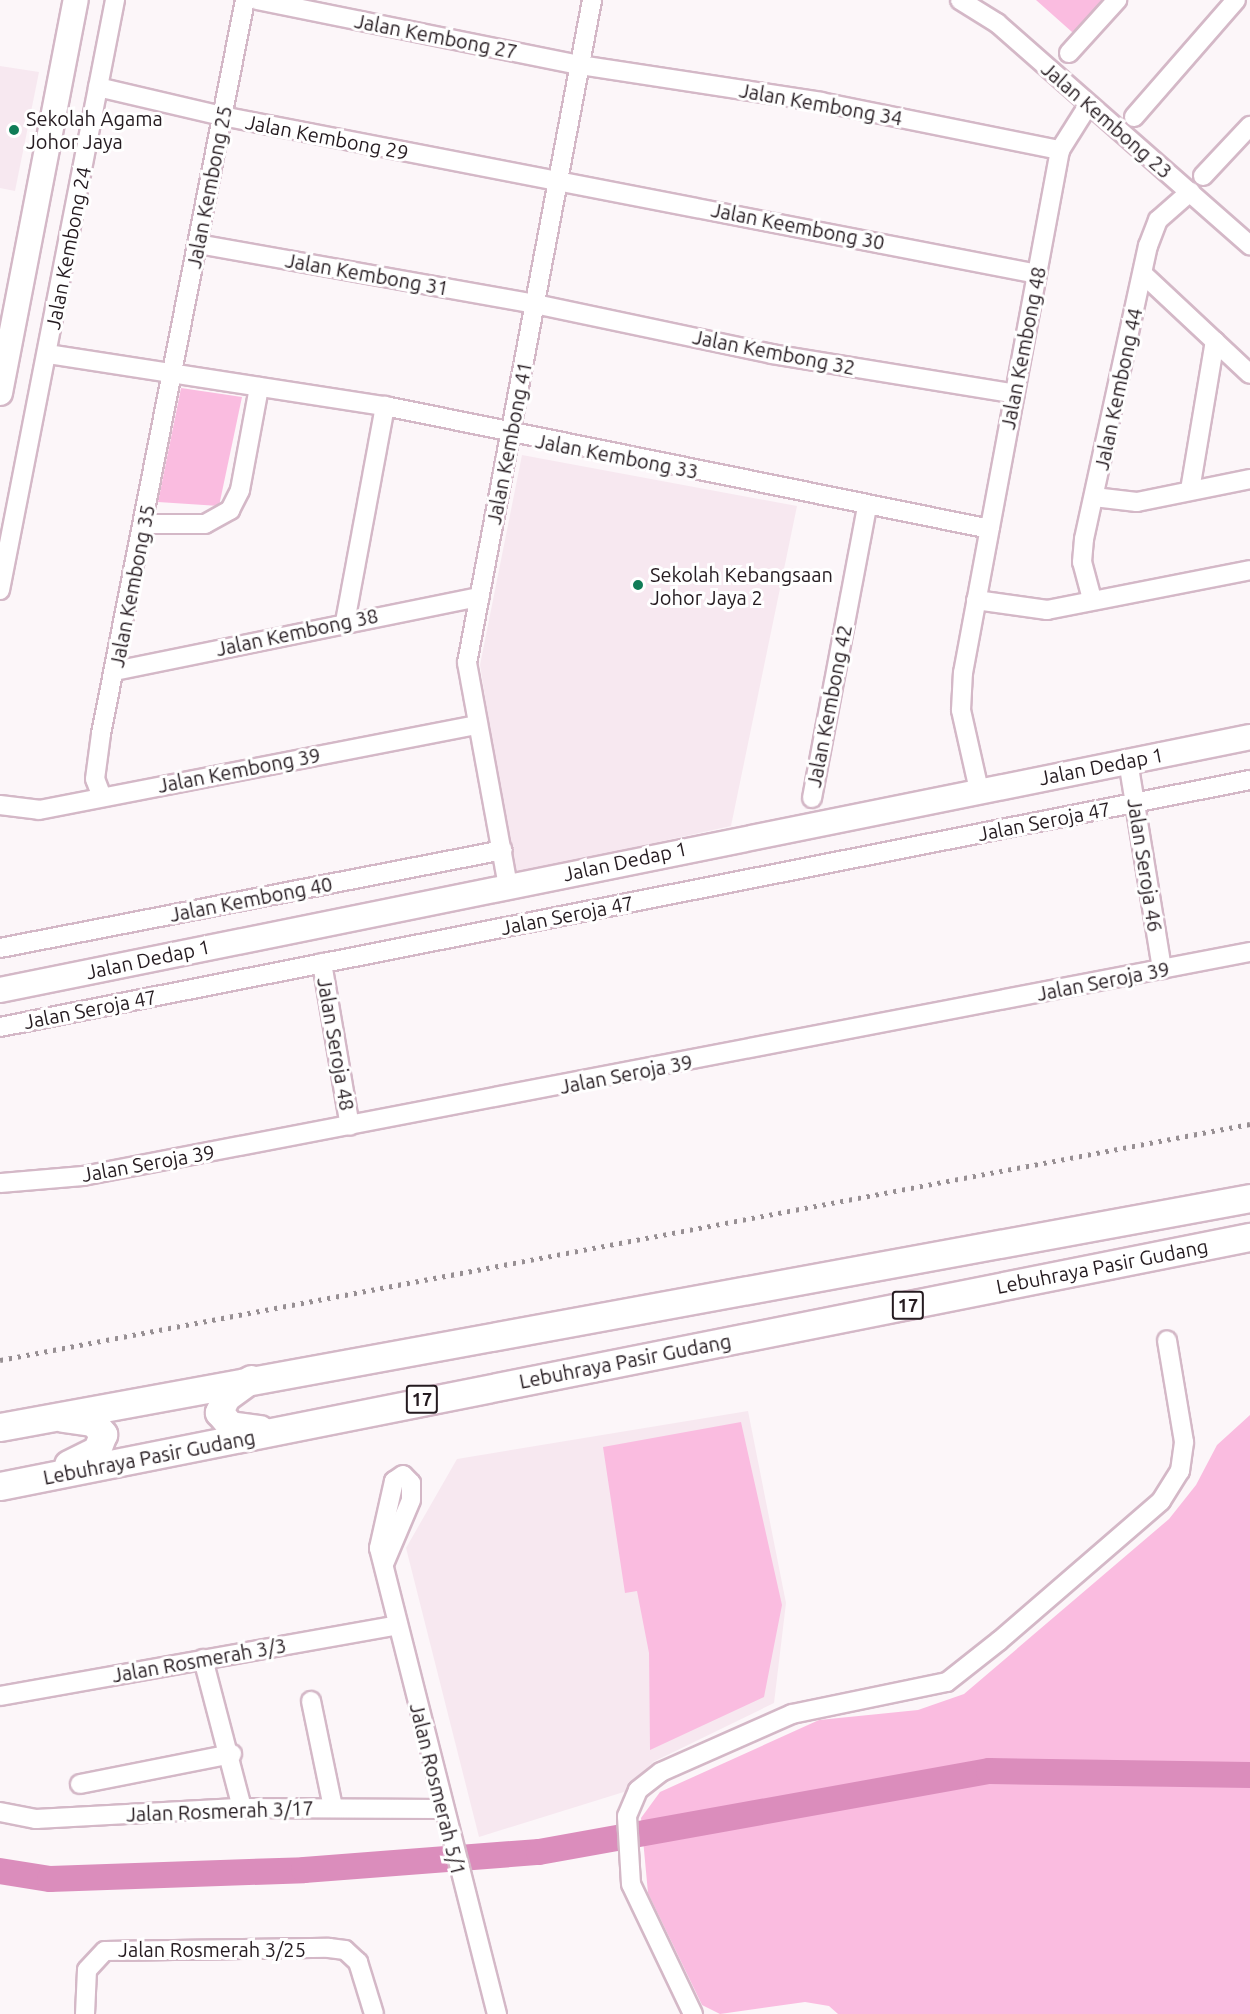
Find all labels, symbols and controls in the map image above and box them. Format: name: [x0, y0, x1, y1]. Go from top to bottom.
street label: Jalan Kembong 27: [353, 8, 519, 64]
street label: Jalan Kembong 23: [1037, 57, 1177, 183]
street label: Jalan Kembong 34: [737, 78, 905, 130]
street label: Jalan Kembong 25: [181, 104, 237, 270]
place label: Sekolah Agama Johor Jaya: [26, 106, 163, 153]
street label: Jalan Kembong 29: [244, 109, 410, 165]
marker: Sekolah Agama Johor Jaya: [7, 123, 21, 137]
street label: Jalan Kembong 24: [40, 165, 96, 331]
street label: Jalan Keembong 30: [709, 197, 887, 255]
street label: Jalan Kembong 31: [283, 248, 451, 300]
street label: Jalan Kembong 48: [995, 265, 1051, 431]
street label: Jalan Kembong 44: [1089, 306, 1147, 472]
street label: Jalan Kembong 32: [691, 324, 857, 380]
street label: Jalan Kembong 41: [481, 360, 537, 526]
street label: Jalan Kembong 33: [534, 428, 700, 484]
street label: Jalan Kembong 35: [104, 503, 160, 669]
place label: Sekolah Kebangsaan Johor Jaya 2: [650, 562, 833, 609]
marker: Sekolah Kebangsaan Johor Jaya 2: [631, 578, 645, 592]
street label: Jalan Kembong 38: [214, 603, 380, 661]
street label: Jalan Kembong 42: [801, 623, 857, 789]
street label: Jalan Kembong 39: [156, 742, 322, 798]
street label: Jalan Dedap 1: [1037, 742, 1165, 790]
street label: Jalan Seroja 47: [976, 796, 1112, 846]
street label: Jalan Seroja 46: [1123, 797, 1167, 933]
street label: Jalan Dedap 1: [561, 836, 689, 886]
street label: Jalan Kembong 40: [168, 871, 334, 927]
street label: Jalan Seroja 47: [499, 890, 635, 940]
street label: Jalan Dedap 1: [84, 934, 212, 984]
street label: Jalan Seroja 39: [1035, 956, 1171, 1006]
street label: Jalan Seroja 48: [312, 976, 360, 1112]
street label: Jalan Seroja 47: [22, 984, 158, 1034]
street label: Jalan Seroja 39: [558, 1049, 694, 1099]
street label: Jalan Seroja 39: [80, 1139, 216, 1187]
street label: Lebuhraya Pasir Gudang: [994, 1234, 1210, 1298]
road number: 17: [892, 1290, 924, 1320]
street label: Lebuhraya Pasir Gudang: [517, 1329, 733, 1393]
road number: 17: [406, 1384, 438, 1414]
street label: Lebuhraya Pasir Gudang: [41, 1425, 257, 1489]
street label: Jalan Rosmerah 3/3: [110, 1633, 288, 1687]
street label: Jalan Rosmerah 5/1: [405, 1700, 471, 1878]
street label: Jalan Rosmerah 3/17: [126, 1796, 314, 1826]
street label: Jalan Rosmerah 3/25: [118, 1937, 306, 1961]

